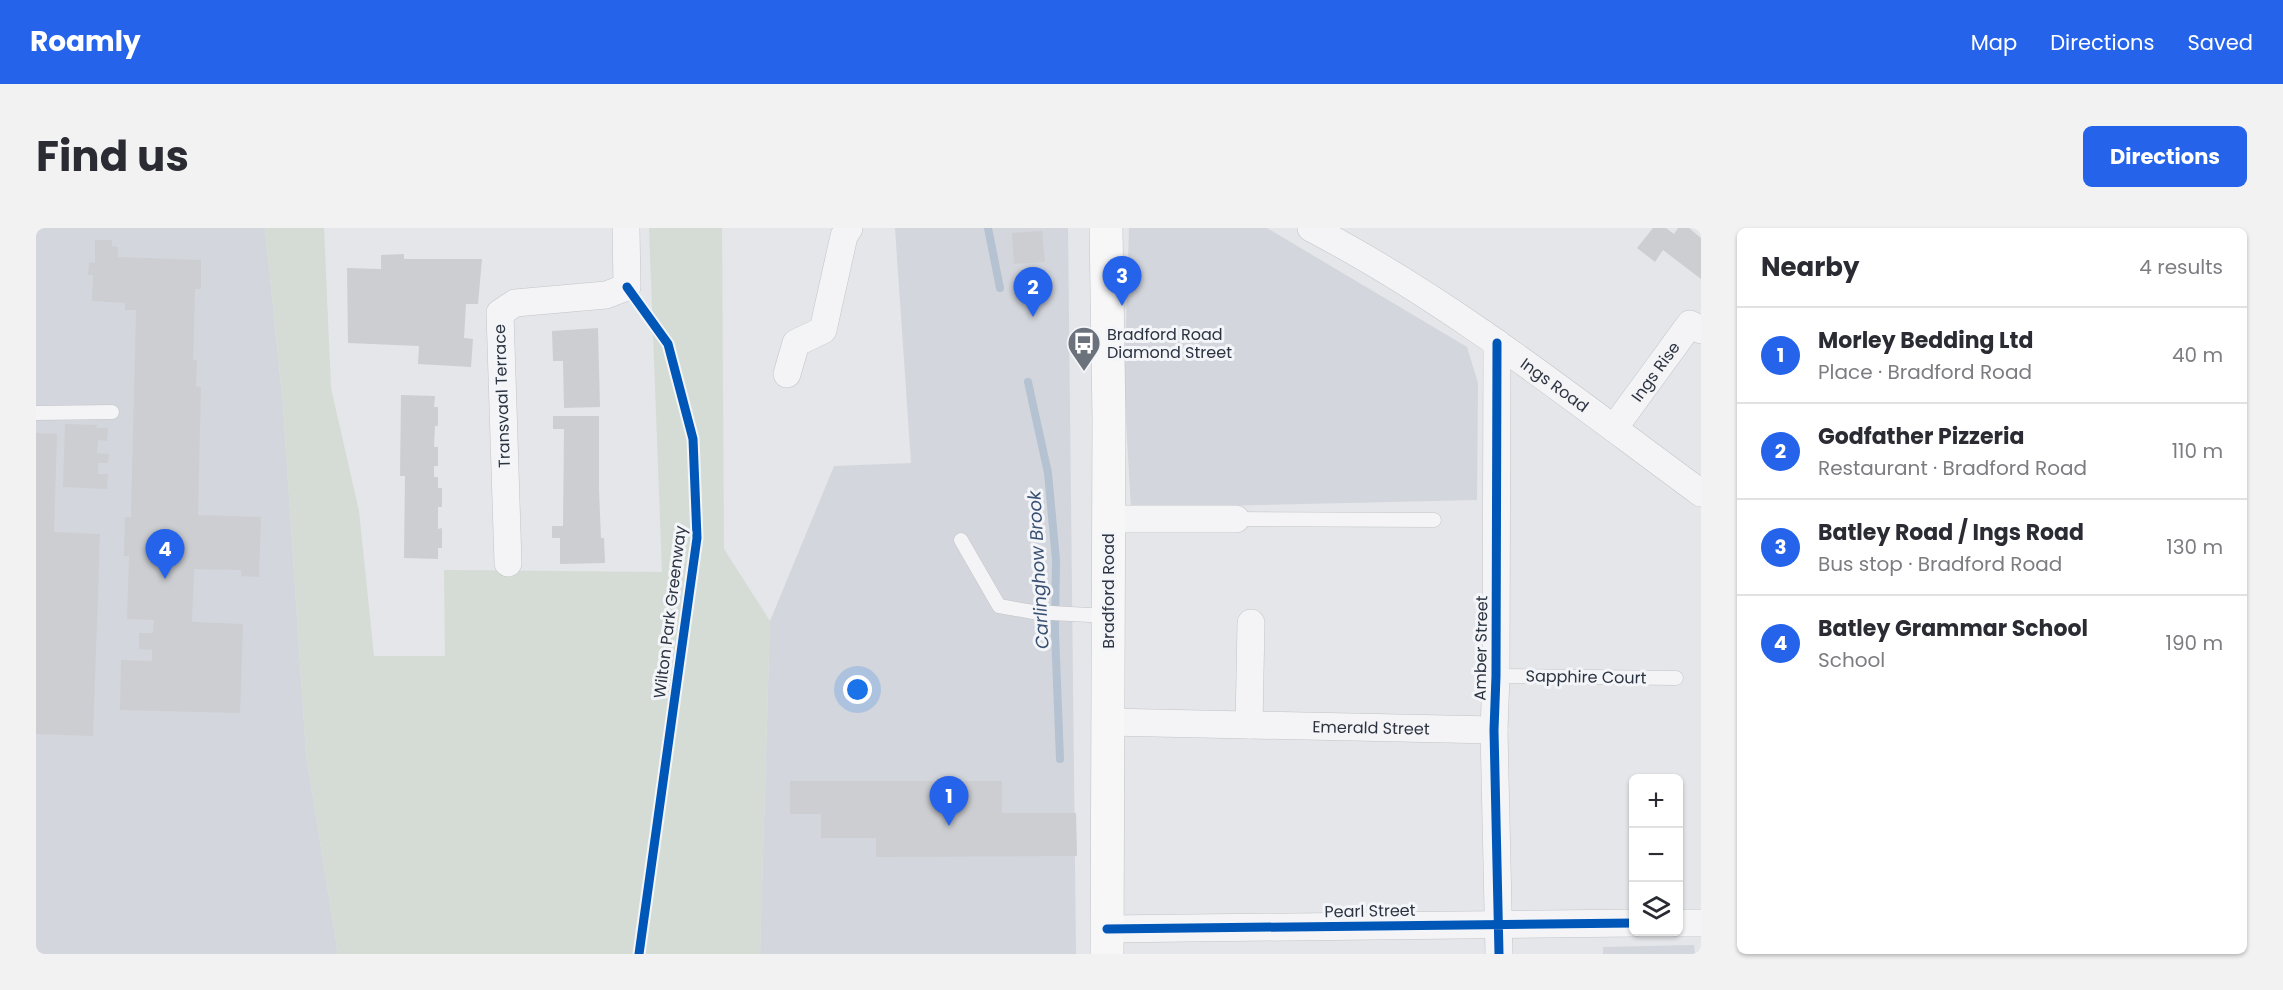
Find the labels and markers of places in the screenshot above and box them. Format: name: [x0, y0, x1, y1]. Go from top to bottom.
pin: 3: [1102, 256, 1142, 306]
pin: 2: [1014, 268, 1052, 317]
place label: Bradford Road Diamond Street: [1107, 323, 1232, 364]
bus stop icon: Bradford Road Diamond Street: [1066, 325, 1102, 372]
pin: 4: [146, 530, 184, 579]
pin: 1: [930, 776, 968, 826]

